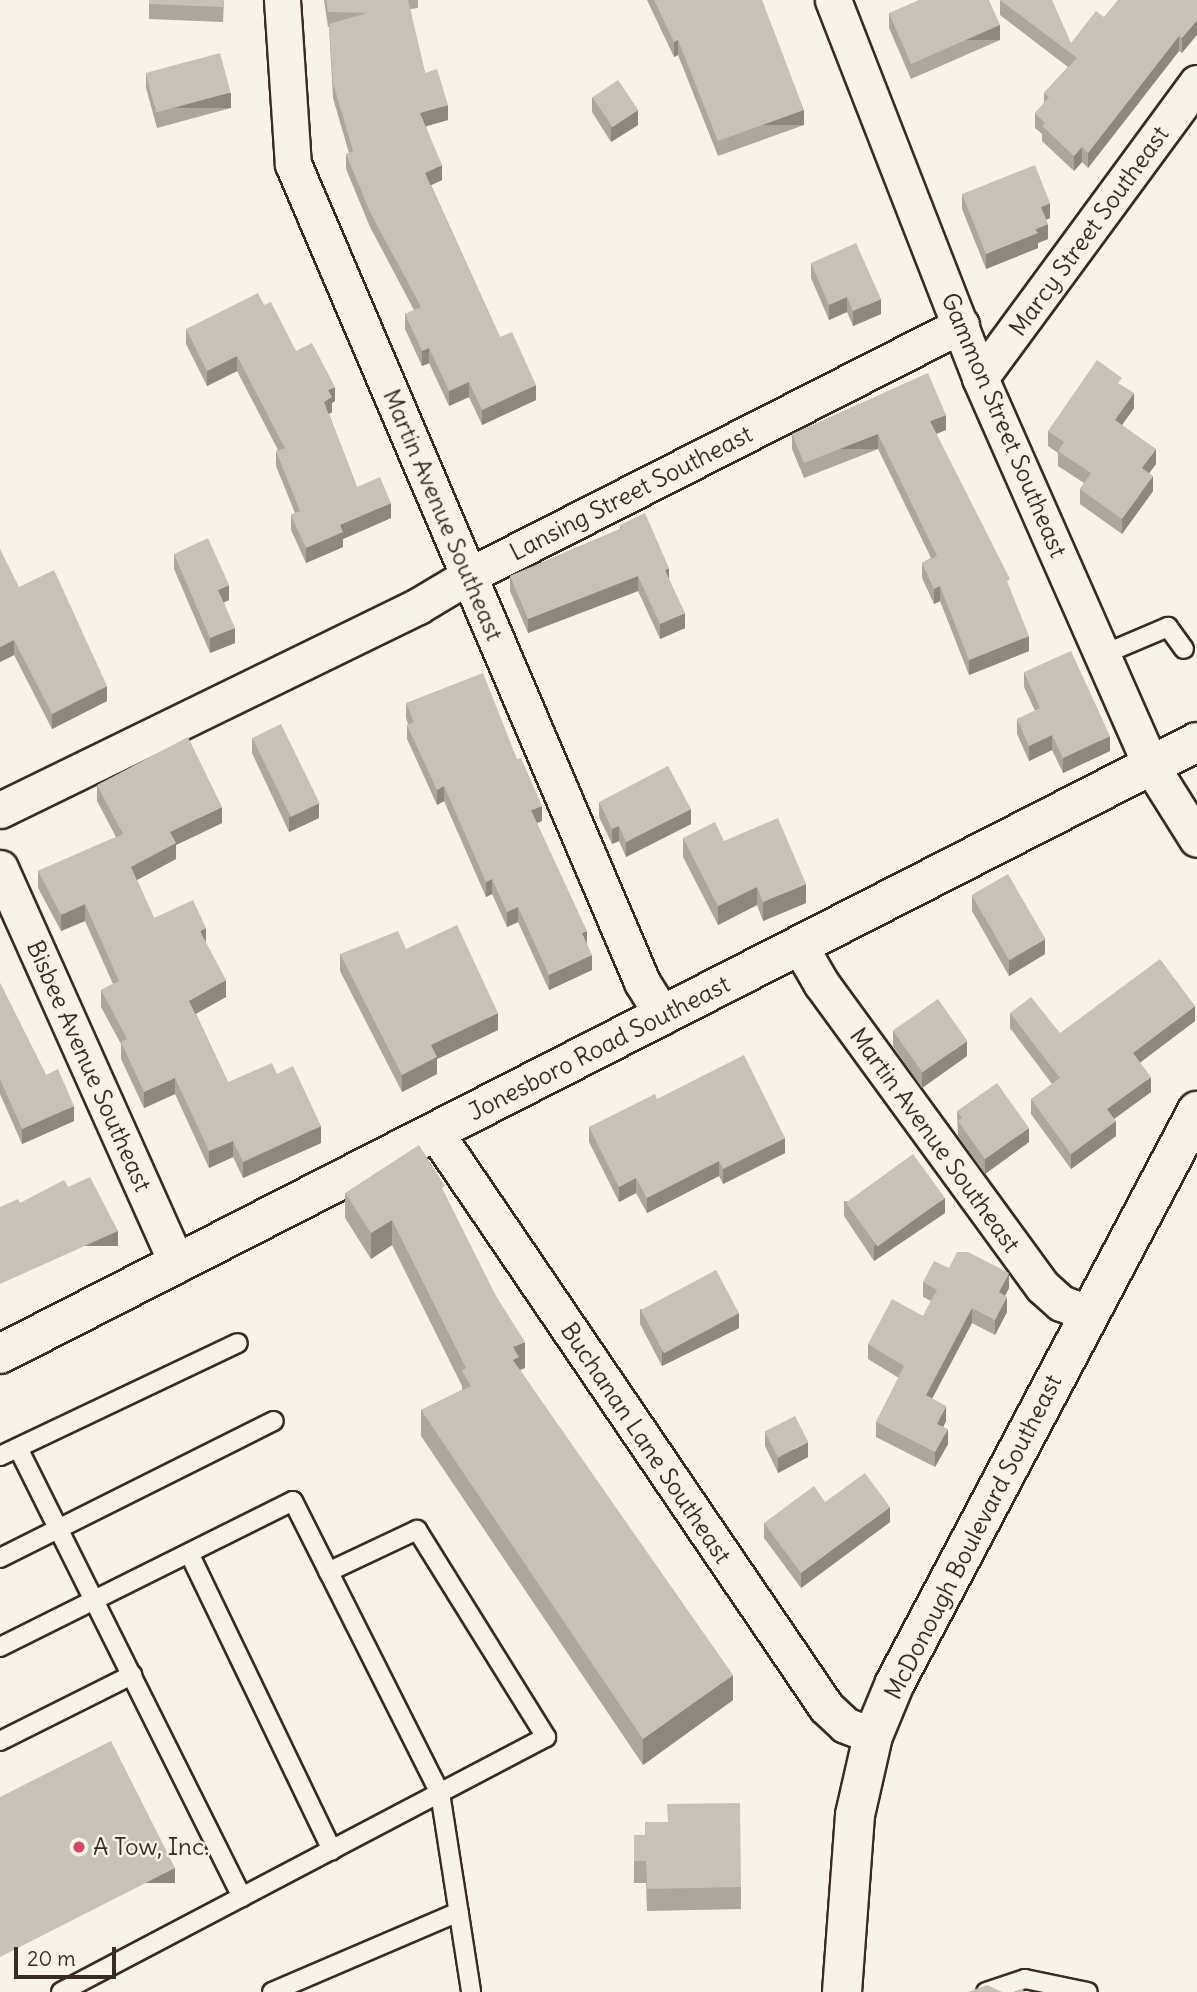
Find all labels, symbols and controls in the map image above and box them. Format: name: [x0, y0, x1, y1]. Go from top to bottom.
street label: Marcy Street Southeast: [1003, 120, 1175, 342]
street label: Gammon Street Southeast: [935, 288, 1073, 562]
street label: Martin Avenue Southeast: [377, 385, 509, 645]
street label: Lansing Street Southeast: [505, 419, 757, 567]
street label: Bisbee Avenue Southeast: [21, 936, 157, 1196]
street label: Jonesboro Road Southeast: [464, 969, 734, 1127]
street label: Martin Avenue Southeast: [844, 1022, 1026, 1258]
street label: Buchanan Lane Southeast: [555, 1317, 737, 1569]
street label: McDonough Boulevard Southeast: [878, 1370, 1068, 1704]
place label: A Tow, Inc.: [93, 1833, 209, 1861]
marker: A Tow, Inc.: [71, 1839, 87, 1855]
scale bar: [18, 1932, 119, 1976]
text: 20 m: [27, 1945, 76, 1972]

